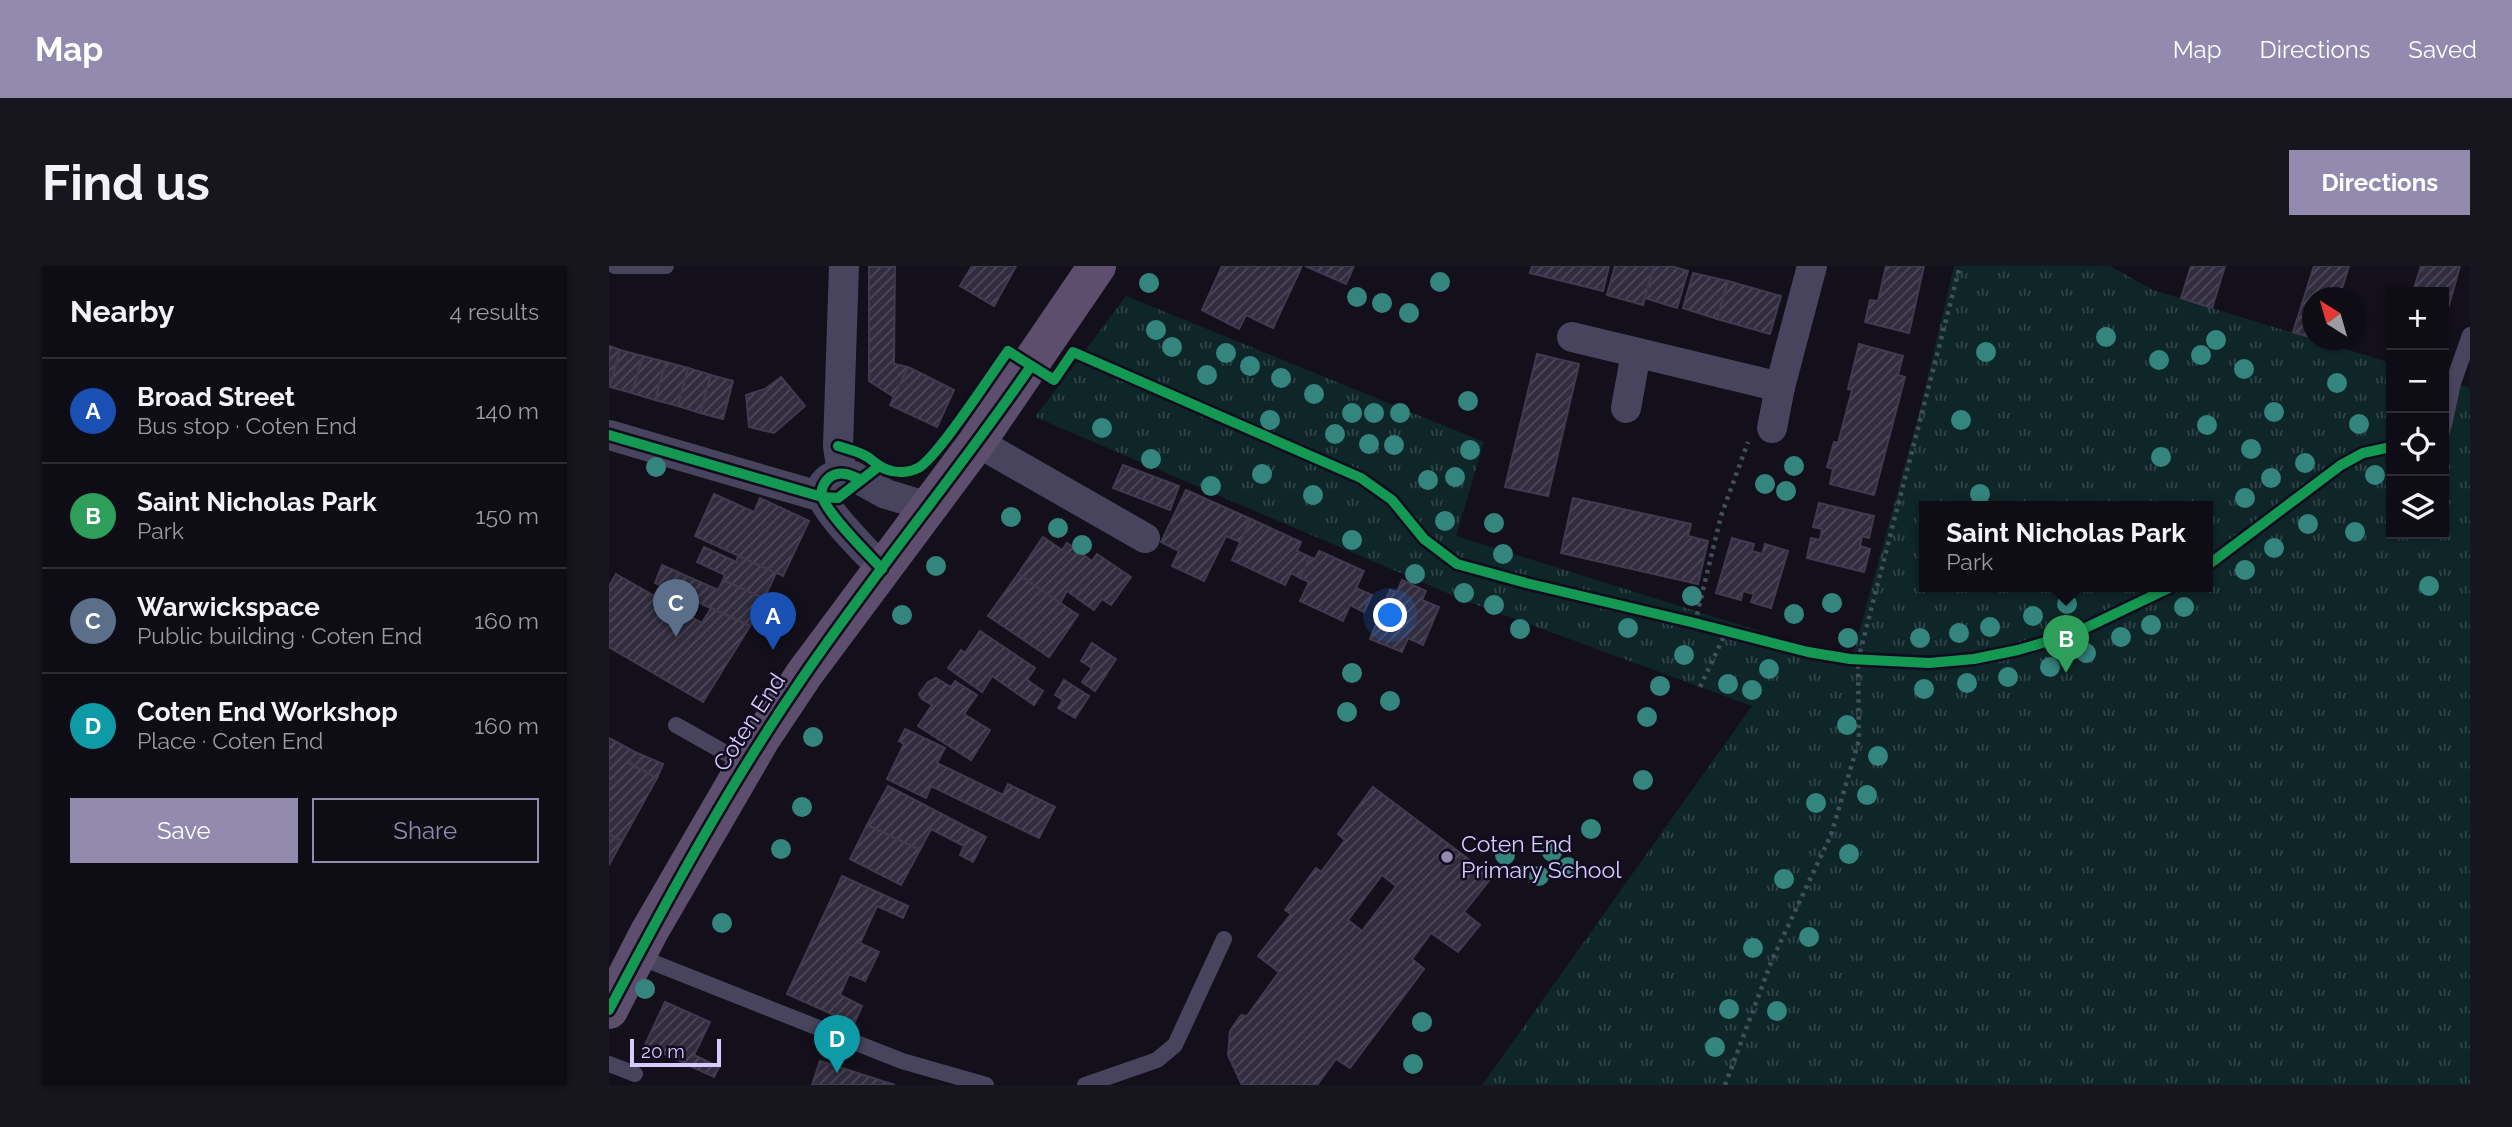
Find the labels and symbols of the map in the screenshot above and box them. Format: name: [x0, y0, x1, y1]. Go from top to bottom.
north arrow: [2302, 287, 2365, 350]
pin: C: [653, 579, 699, 637]
pin: A: [750, 592, 796, 650]
your location: [1373, 598, 1407, 632]
pin: B: [2043, 615, 2089, 673]
street label: Coten End: [707, 668, 790, 776]
place label: Coten End Primary School: [1461, 830, 1622, 883]
marker: Coten End Primary School: [1439, 849, 1455, 865]
pin: D: [814, 1015, 860, 1073]
scale bar: [630, 1036, 721, 1068]

